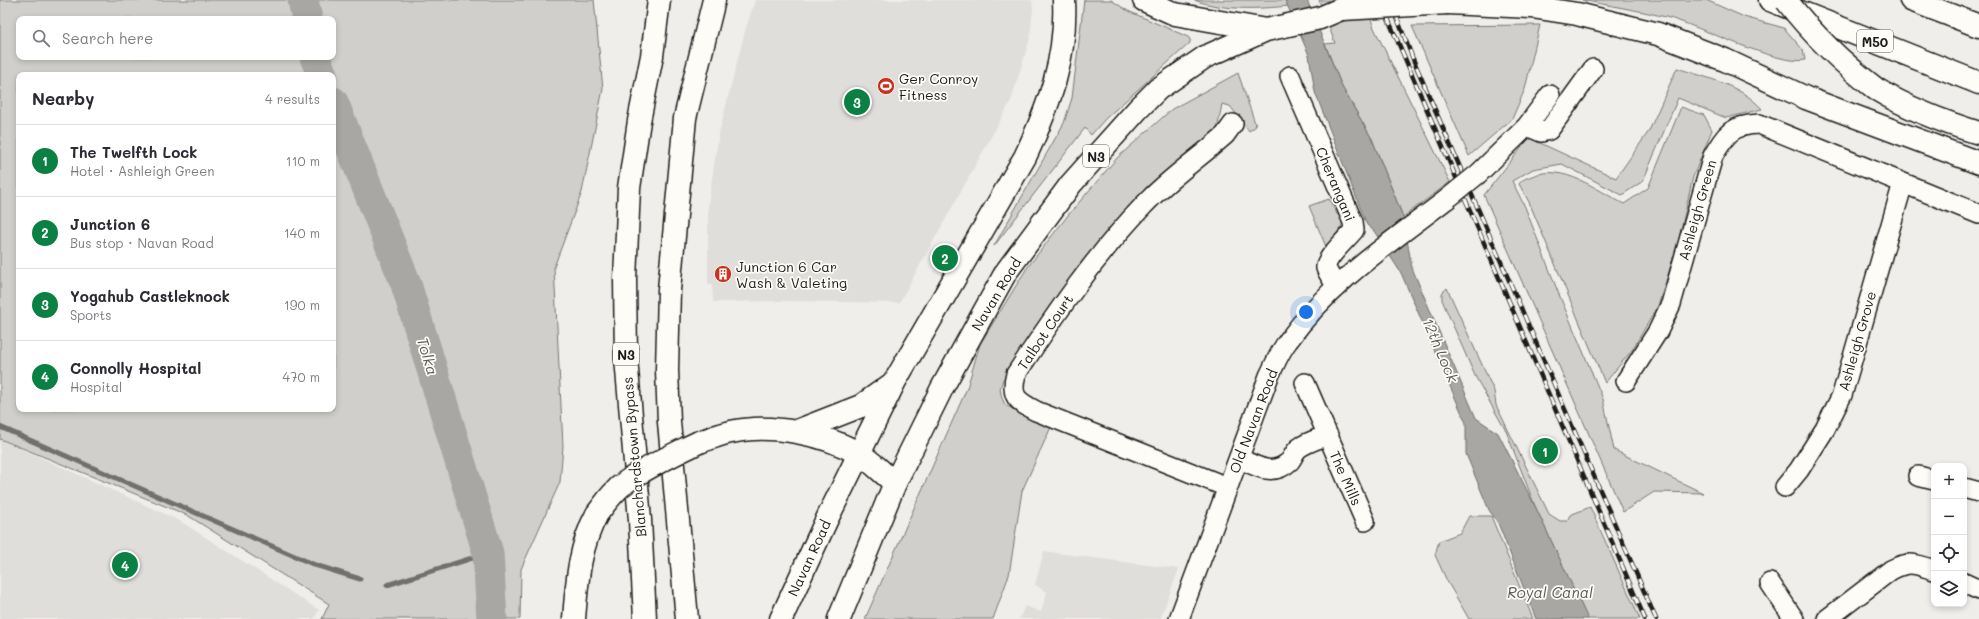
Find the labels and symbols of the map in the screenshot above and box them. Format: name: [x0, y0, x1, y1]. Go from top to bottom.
road number: M50: [1857, 30, 1893, 52]
place label: Ger Conroy Fitness: [899, 69, 978, 104]
sports icon: Ger Conroy Fitness: [876, 76, 896, 96]
pin: 3: [844, 87, 870, 117]
street label: Cherangani: [1312, 144, 1360, 224]
road number: N3: [1083, 145, 1109, 167]
street label: Ashleigh Green: [1674, 157, 1720, 263]
pin: 2: [932, 243, 958, 273]
street label: Navan Road: [967, 254, 1025, 334]
place label: Junction 6 Car Wash & Valeting: [736, 257, 847, 292]
building icon: Junction 6 Car Wash & Valeting: [713, 264, 733, 284]
street label: Ashleigh Grove: [1834, 289, 1880, 393]
street label: Talbot Court: [1013, 291, 1077, 373]
your location: [1296, 302, 1316, 322]
water label: 12th Lock: [1418, 315, 1464, 386]
water label: Tolka: [413, 335, 443, 377]
road number: N3: [613, 343, 639, 365]
street label: Old Navan Road: [1224, 366, 1282, 476]
street label: Blanchardstown Bypass: [618, 376, 650, 538]
pin: 1: [1532, 436, 1558, 466]
street label: The Mills: [1326, 448, 1366, 508]
street label: Navan Road: [783, 517, 835, 599]
pin: 4: [112, 550, 138, 580]
water label: Royal Canal: [1507, 582, 1593, 602]

